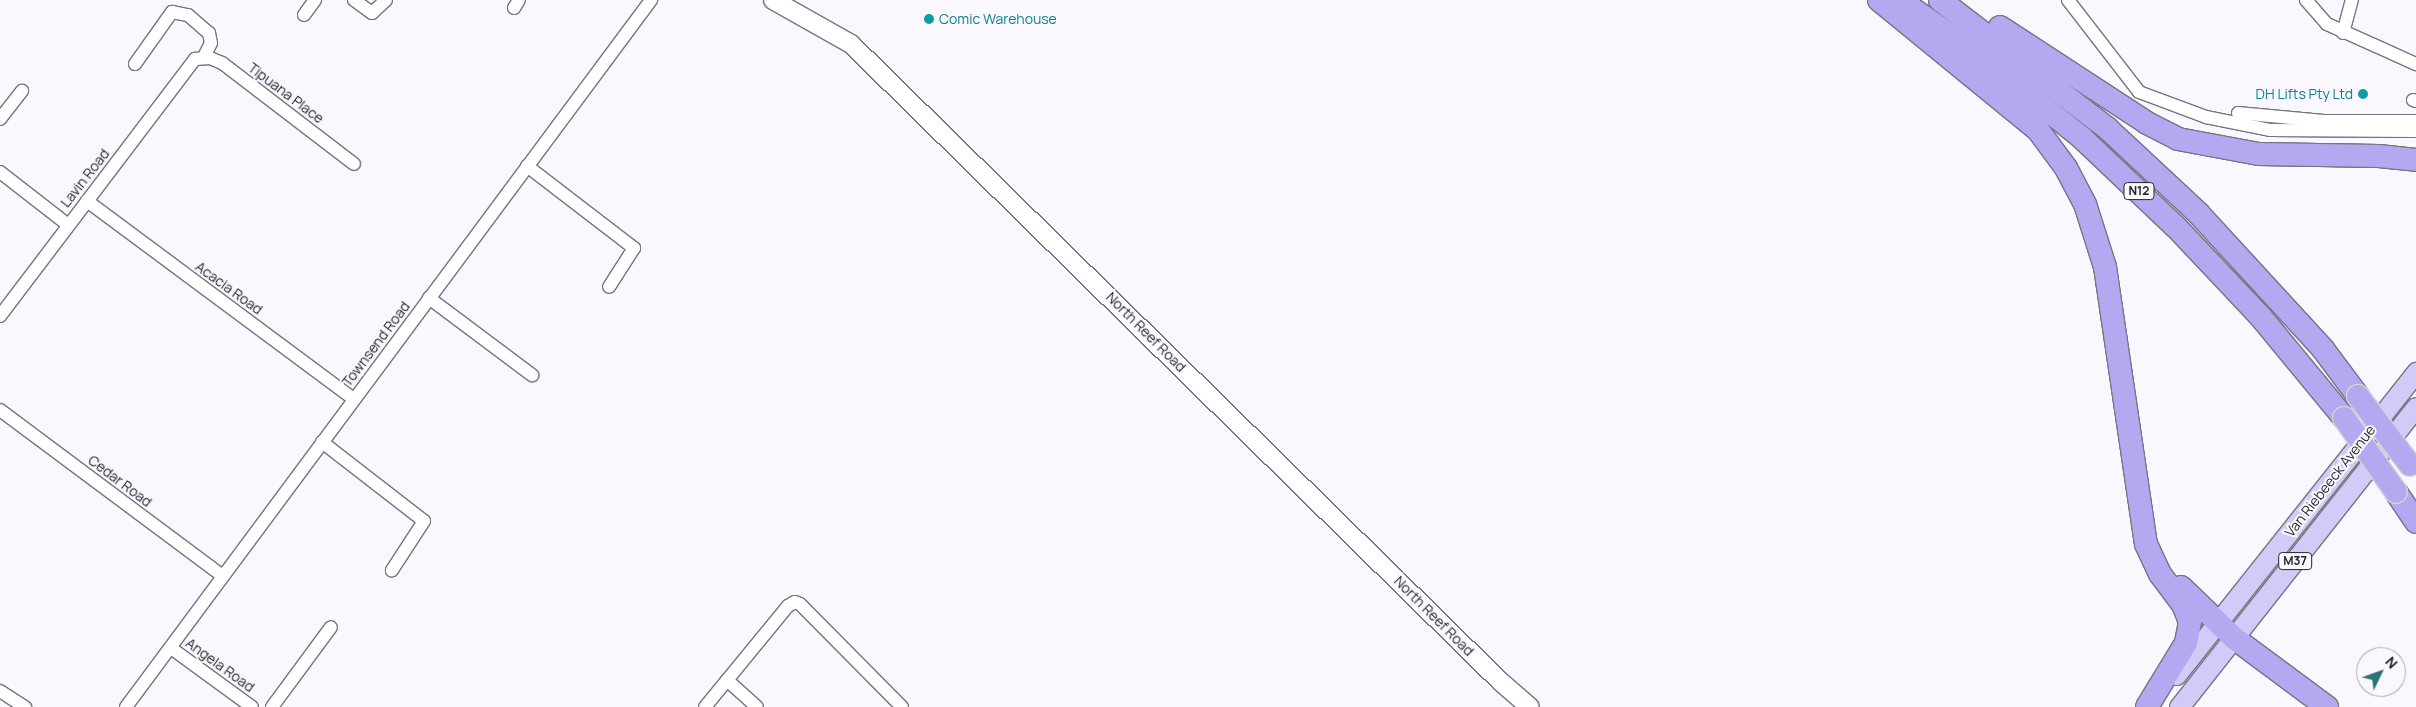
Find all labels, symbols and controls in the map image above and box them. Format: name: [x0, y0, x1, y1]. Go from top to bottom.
place label: Comic Warehouse: [939, 11, 1057, 27]
marker: Comic Warehouse: [923, 13, 935, 25]
street label: Tipuana Place: [245, 59, 327, 127]
place label: DH Lifts Pty Ltd: [2256, 86, 2353, 102]
marker: DH Lifts Pty Ltd: [2357, 88, 2369, 100]
street label: Lavin Road: [57, 146, 113, 210]
road number: N12: [2123, 182, 2155, 200]
street label: Acacia Road: [192, 258, 266, 318]
street label: North Reef Road: [1103, 289, 1189, 375]
street label: Townsend Road: [339, 298, 413, 390]
street label: Van Riebeeck Avenue: [2281, 422, 2379, 540]
street label: Cedar Road: [85, 452, 155, 510]
road number: M37: [2278, 552, 2312, 570]
street label: North Reef Road: [1391, 573, 1477, 659]
street label: Angela Road: [182, 634, 258, 696]
north arrow: [2356, 647, 2406, 697]
text: N: [2381, 652, 2402, 672]

